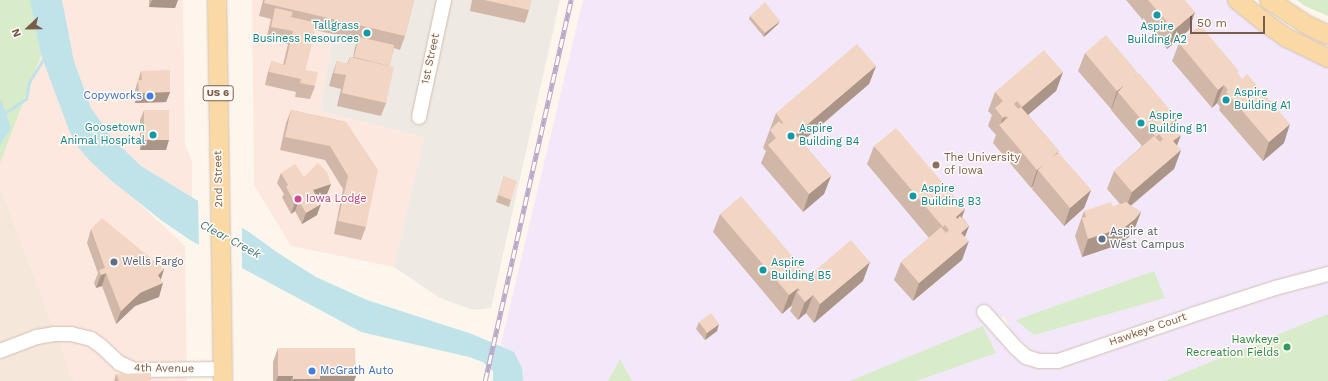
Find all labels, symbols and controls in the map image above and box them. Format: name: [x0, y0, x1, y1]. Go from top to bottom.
north arrow: [8, 8, 48, 48]
scale bar: [1192, 8, 1267, 34]
marker: Aspire Building A2: [1152, 10, 1162, 20]
text: 50 m: [1197, 16, 1227, 30]
place label: Tallgrass Business Resources: [253, 20, 359, 46]
place label: Aspire Building A2: [1127, 21, 1187, 47]
text: N: [9, 26, 24, 39]
marker: Tallgrass Business Resources: [362, 28, 372, 38]
street label: 1st Street: [419, 32, 443, 86]
road number: US 6: [202, 85, 234, 101]
place label: Aspire Building A1: [1234, 87, 1291, 113]
place label: Copyworks: [83, 89, 142, 103]
marker: Copyworks: [145, 91, 155, 101]
marker: Aspire Building A1: [1221, 95, 1231, 105]
place label: Aspire Building B1: [1149, 110, 1207, 136]
marker: Aspire Building B1: [1136, 118, 1146, 128]
place label: Goosetown Animal Hospital: [60, 122, 145, 148]
place label: Aspire Building B4: [799, 123, 859, 149]
marker: Goosetown Animal Hospital: [148, 130, 158, 140]
marker: Aspire Building B4: [786, 131, 796, 141]
street label: 2nd Street: [212, 150, 226, 208]
place label: The University of Iowa: [944, 152, 1020, 178]
marker: The University of Iowa: [931, 160, 941, 170]
place label: Aspire Building B3: [921, 183, 981, 209]
marker: Aspire Building B3: [908, 191, 918, 201]
place label: Iowa Lodge: [306, 192, 367, 206]
marker: Iowa Lodge: [293, 194, 303, 204]
water label: Clear Creek: [197, 218, 263, 262]
place label: Aspire at West Campus: [1110, 226, 1184, 252]
marker: Aspire at West Campus: [1097, 234, 1107, 244]
place label: Wells Fargo: [122, 255, 184, 269]
marker: Wells Fargo: [109, 257, 119, 267]
place label: Aspire Building B5: [771, 257, 831, 283]
marker: Aspire Building B5: [758, 265, 768, 275]
street label: Hawkeye Court: [1108, 311, 1188, 349]
place label: Hawkeye Recreation Fields: [1186, 334, 1279, 360]
marker: Hawkeye Recreation Fields: [1282, 342, 1292, 352]
street label: 4th Avenue: [133, 362, 195, 376]
place label: McGrath Auto: [320, 364, 394, 378]
marker: McGrath Auto: [307, 366, 317, 376]

